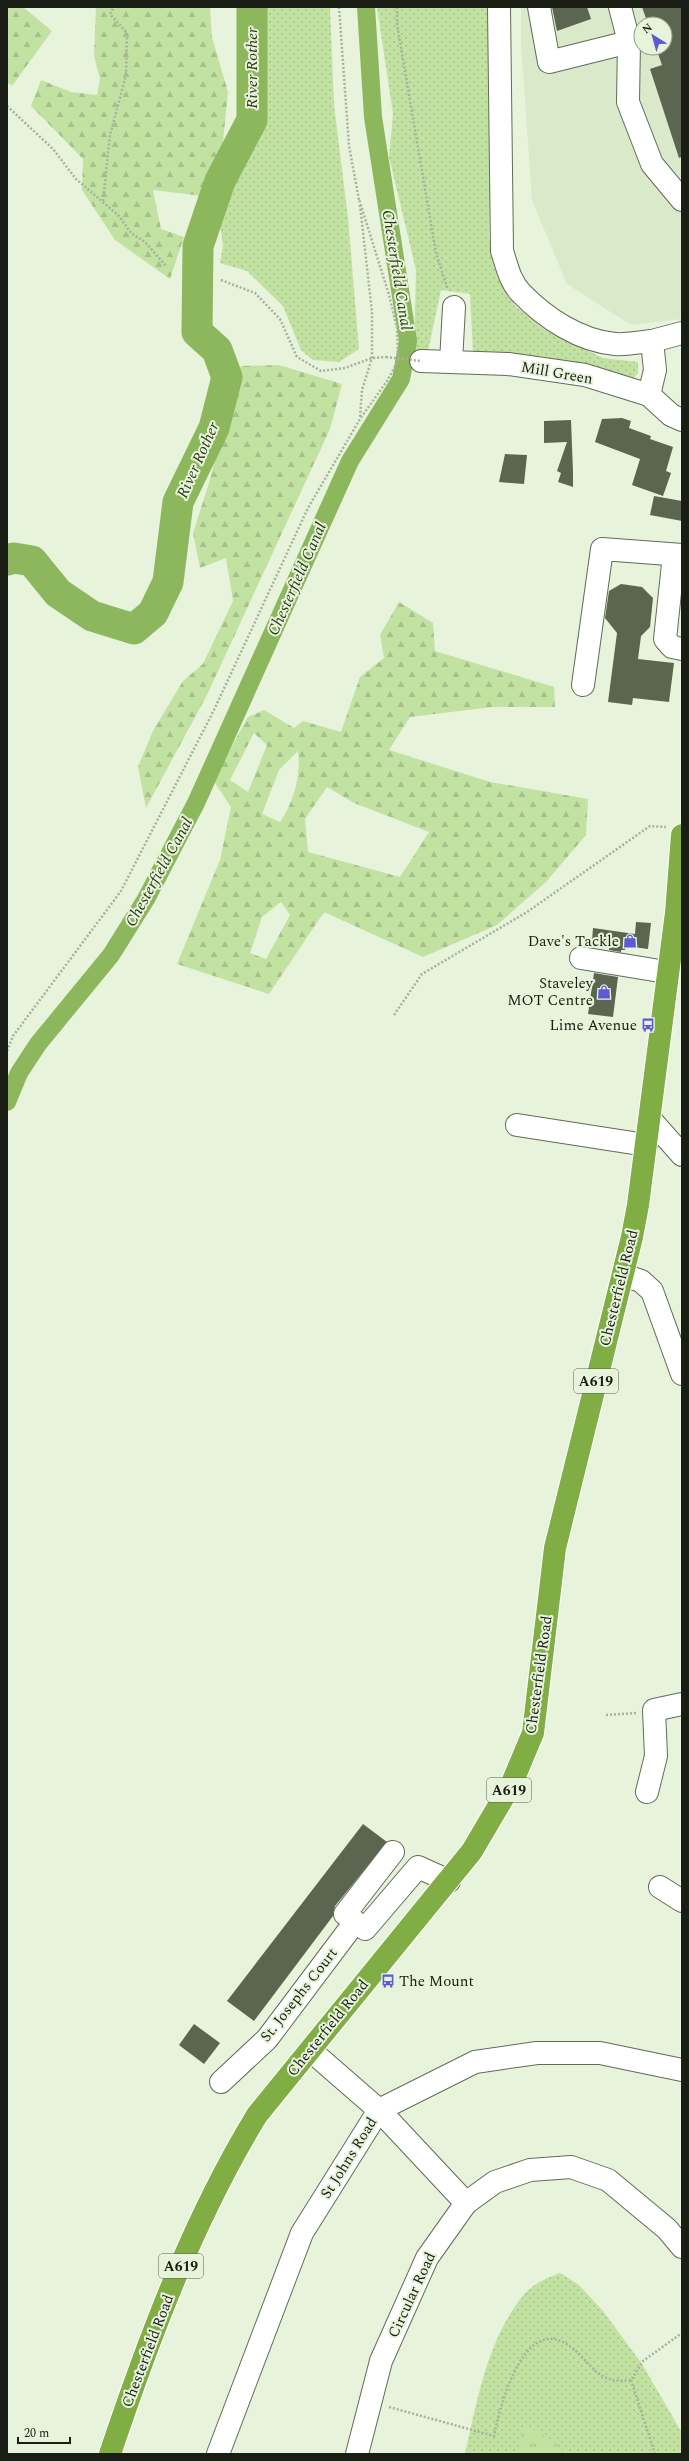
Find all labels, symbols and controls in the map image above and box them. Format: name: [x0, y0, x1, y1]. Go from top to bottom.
north arrow: [633, 16, 673, 56]
text: N: [639, 19, 656, 38]
water label: River Rother: [240, 27, 264, 109]
water label: Chesterfield Canal: [376, 208, 418, 332]
street label: Mill Green: [519, 355, 595, 391]
water label: River Rother: [171, 418, 226, 502]
water label: Chesterfield Canal: [261, 519, 333, 639]
water label: Chesterfield Canal: [119, 813, 199, 931]
place label: Dave's Tackle: [528, 930, 619, 953]
shop icon: Dave's Tackle: [622, 933, 638, 949]
place label: Staveley MOT Centre: [507, 972, 594, 1012]
shop icon: Staveley MOT Centre: [596, 984, 612, 1000]
place label: Lime Avenue: [549, 1014, 637, 1037]
bus stop icon: Lime Avenue: [640, 1017, 656, 1033]
street label: Chesterfield Road: [593, 1227, 645, 1349]
road number: A619: [574, 1369, 618, 1393]
street label: Chesterfield Road: [519, 1614, 559, 1736]
road number: A619: [487, 1778, 531, 1802]
street label: St. Josephs Court: [255, 1943, 343, 2047]
place label: The Mount: [399, 1970, 474, 1993]
bus stop icon: The Mount: [380, 1973, 396, 1989]
street label: Chesterfield Road: [282, 1974, 374, 2082]
street label: St Johns Road: [315, 2113, 383, 2203]
street label: Circular Road: [382, 2248, 442, 2342]
road number: A619: [159, 2254, 203, 2278]
street label: Chesterfield Road: [116, 2291, 180, 2411]
scale bar: [18, 2419, 70, 2445]
text: 20 m: [24, 2424, 49, 2443]

